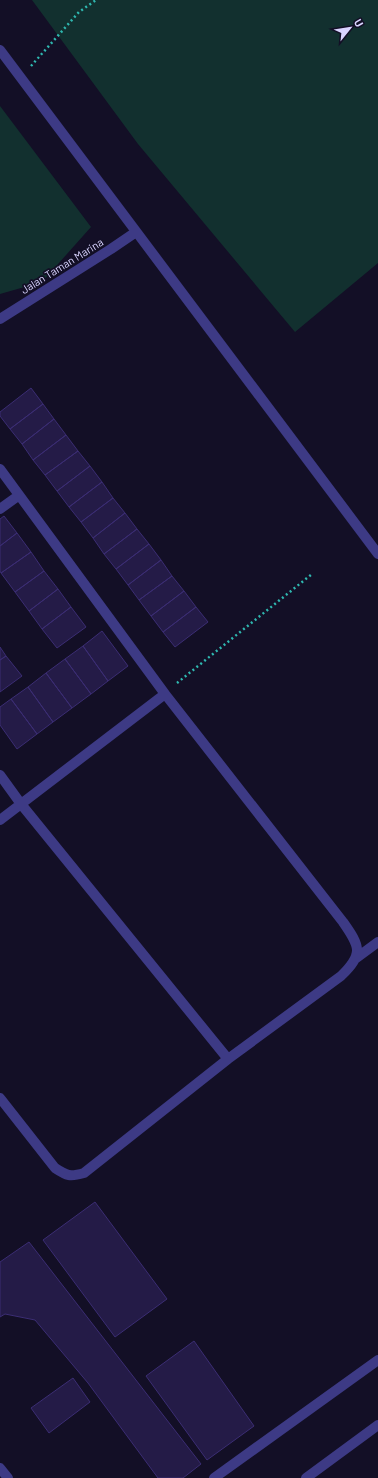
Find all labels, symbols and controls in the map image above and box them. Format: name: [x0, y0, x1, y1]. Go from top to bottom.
north arrow: [330, 8, 370, 48]
text: U: [352, 17, 366, 29]
street label: Jalan Taman Marina: [18, 235, 105, 296]

